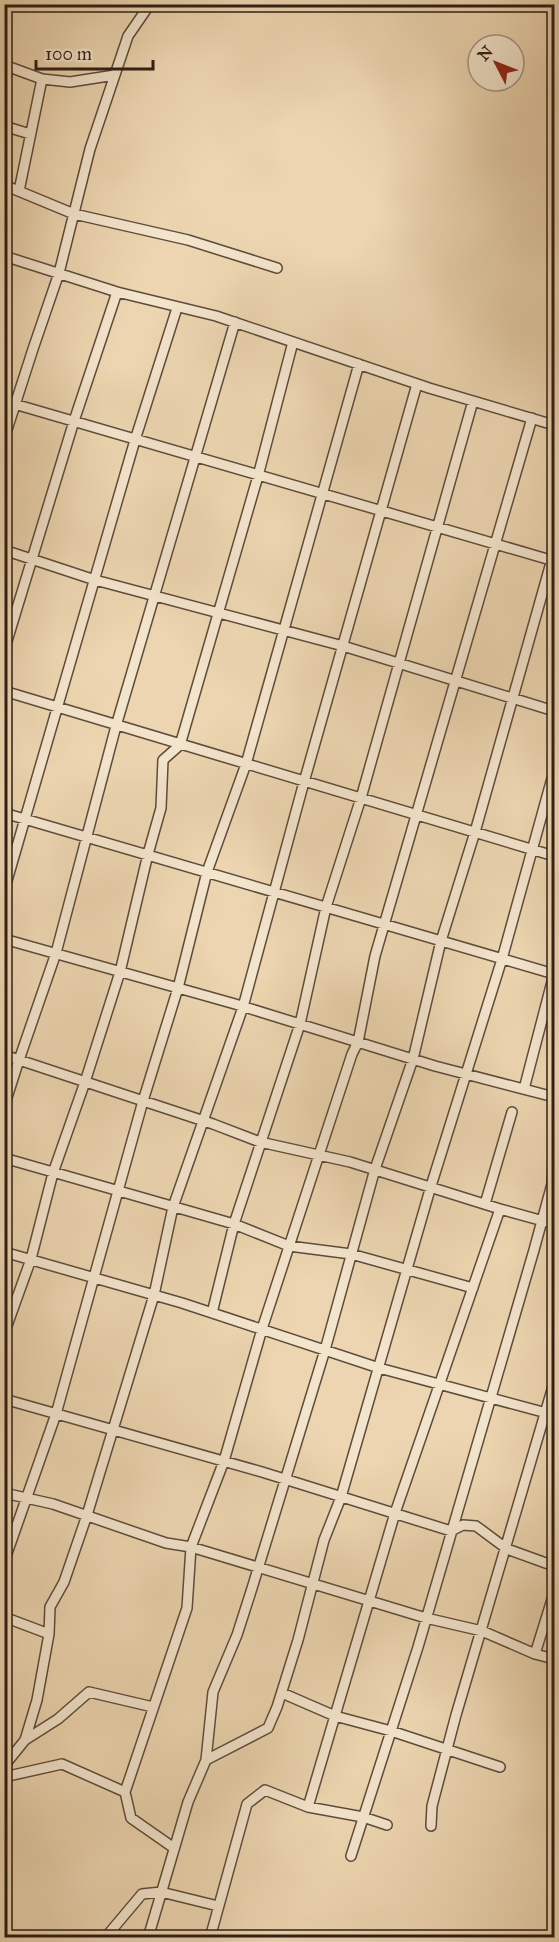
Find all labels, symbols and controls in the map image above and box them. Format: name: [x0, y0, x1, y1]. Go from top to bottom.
scale bar: [36, 33, 153, 71]
north arrow: [466, 33, 526, 93]
text: N: [474, 42, 497, 65]
text: 100 m: [45, 43, 92, 65]

